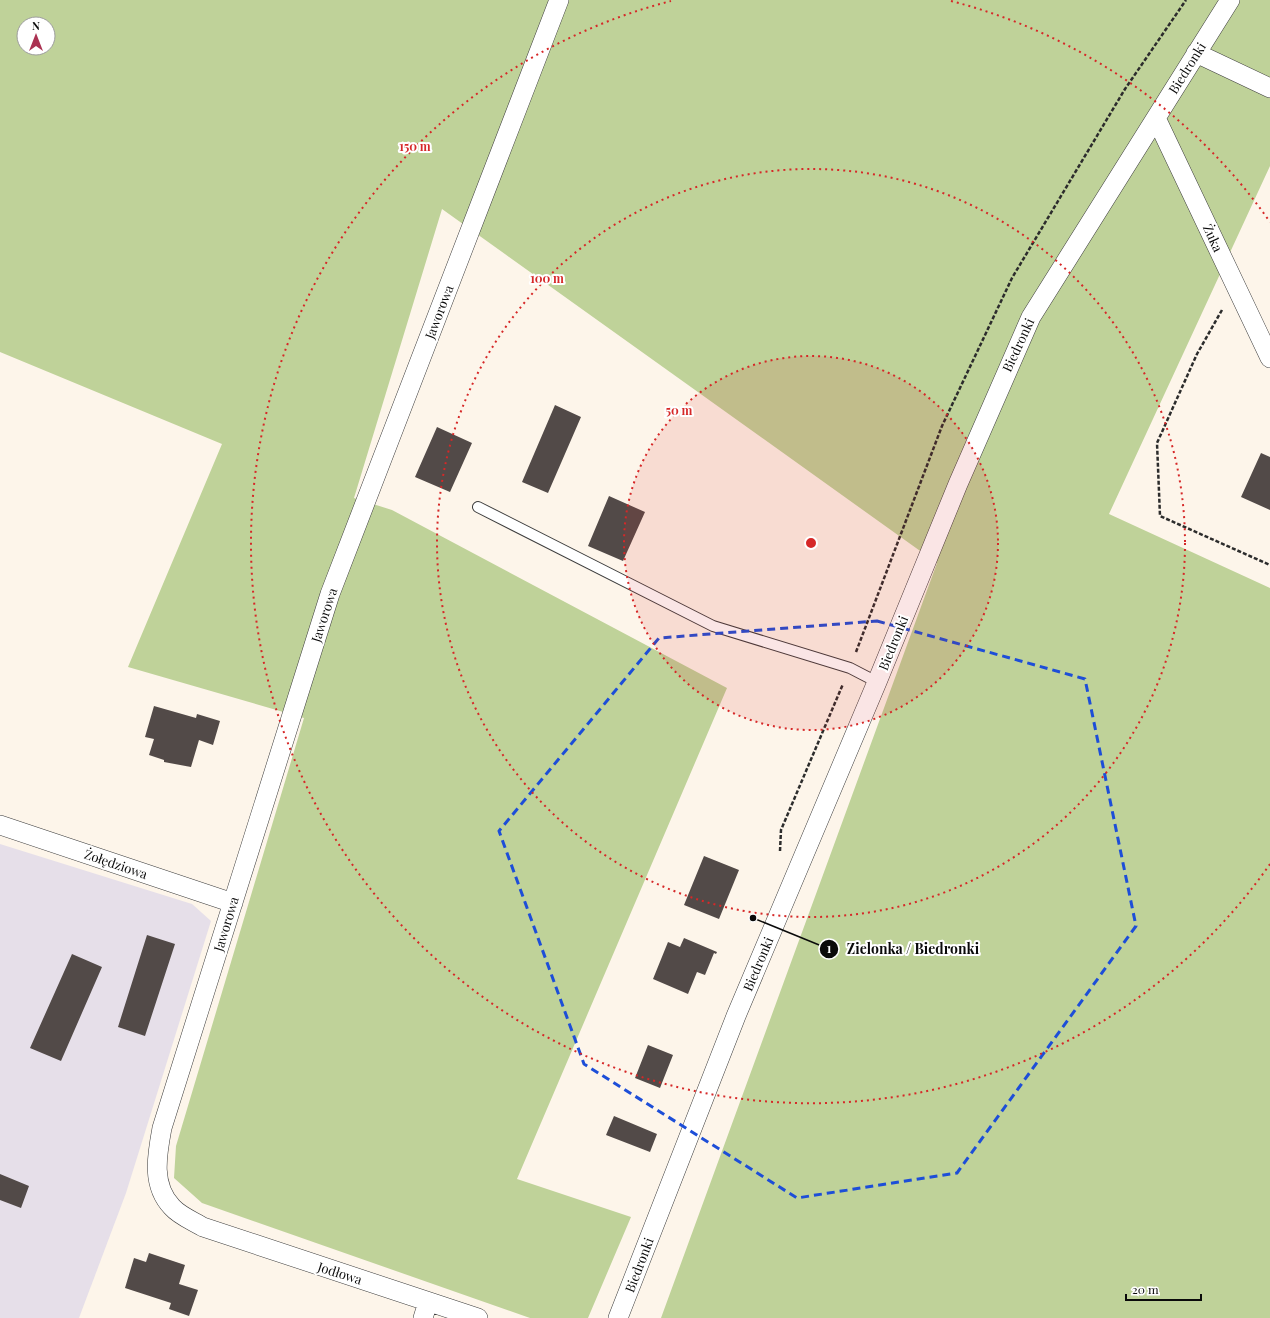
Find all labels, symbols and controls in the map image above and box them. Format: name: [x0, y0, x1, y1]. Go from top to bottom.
north arrow: [16, 16, 56, 56]
text: N: [32, 18, 40, 33]
street label: Biedronki: [1164, 39, 1209, 97]
text: 150 m: [399, 138, 431, 154]
street label: Żuka: [1200, 221, 1227, 255]
text: 100 m: [530, 270, 564, 286]
street label: Jaworowa: [420, 282, 457, 342]
street label: Biedronki: [998, 315, 1037, 374]
text: 50 m: [666, 402, 693, 418]
centre of rings: [804, 536, 818, 550]
street label: Jaworowa: [306, 585, 340, 645]
street label: Biedronki: [874, 613, 911, 673]
street label: Żołędziowa: [82, 845, 151, 882]
street label: Jaworowa: [209, 894, 242, 954]
street label: Biedronki: [739, 934, 777, 994]
callout: Zielonka / Biedronki: [819, 936, 987, 962]
text: Zielonka / Biedronki: [847, 939, 980, 958]
text: 1: [827, 940, 832, 956]
street label: Biedronki: [620, 1235, 657, 1295]
street label: Jodłowa: [315, 1257, 365, 1288]
scale bar: [1126, 1276, 1201, 1302]
text: 20 m: [1132, 1281, 1159, 1297]

